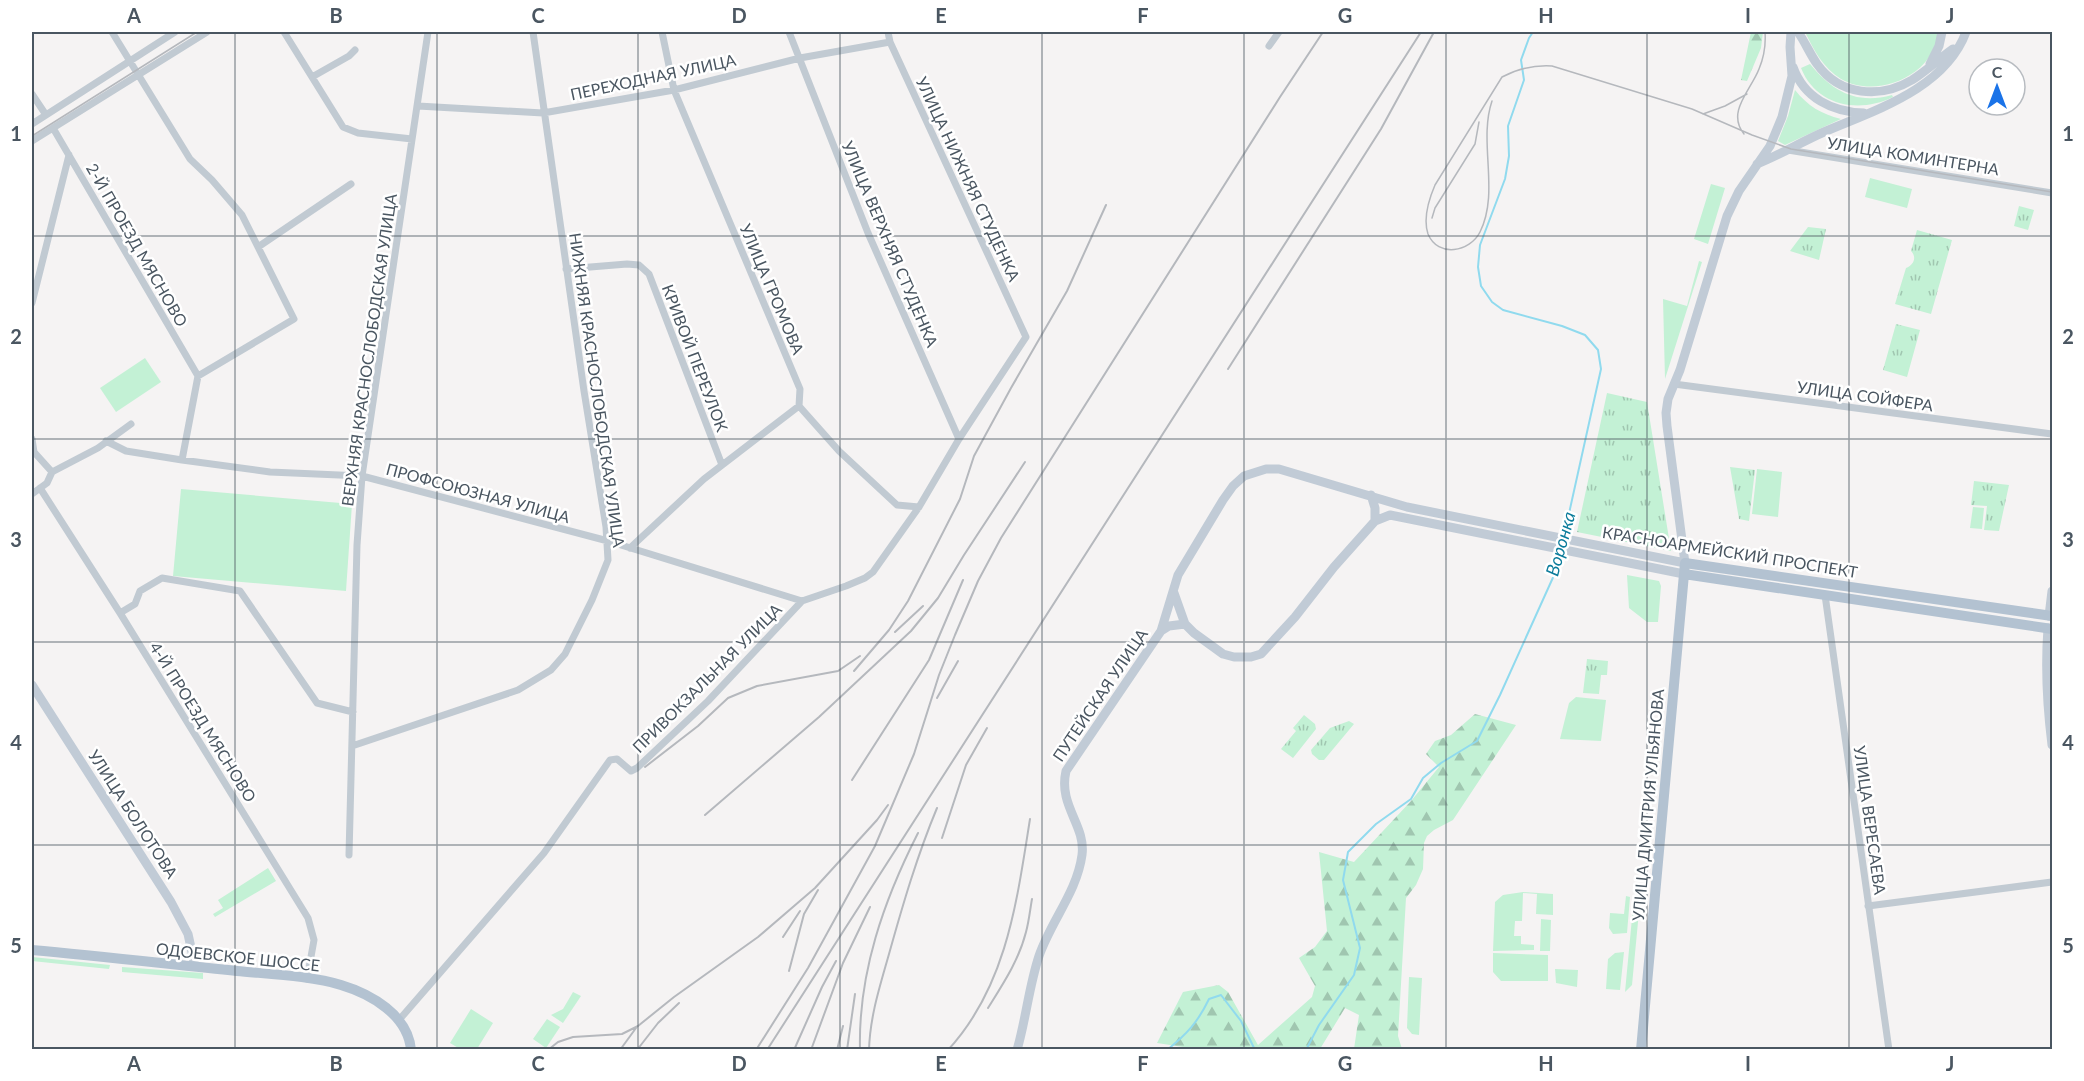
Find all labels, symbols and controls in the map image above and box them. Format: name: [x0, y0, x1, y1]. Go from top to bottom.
text: A: [126, 3, 141, 27]
text: B: [329, 3, 343, 27]
text: C: [531, 3, 545, 27]
text: D: [731, 3, 747, 27]
text: E: [935, 3, 947, 27]
text: F: [1137, 3, 1149, 27]
text: G: [1338, 3, 1352, 27]
text: H: [1538, 3, 1554, 27]
text: I: [1745, 3, 1751, 27]
text: J: [1946, 3, 1954, 27]
street label: ПЕРЕХОДНАЯ УЛИЦА: [568, 50, 738, 103]
north arrow: [1967, 57, 2027, 117]
text: С: [1992, 62, 2003, 81]
street label: УЛИЦА НИЖНЯЯ CТУДЕНКA: [913, 73, 1024, 284]
text: 1: [10, 121, 22, 145]
text: 1: [2062, 121, 2074, 145]
street label: УЛИЦА КОМИНТЕРНА: [1826, 133, 2001, 179]
street label: УЛИЦА ВЕРХНЯЯ CТУДЕНКА: [838, 138, 943, 350]
street label: 2-Й ПРОЕЗД МЯСНОВО: [83, 160, 192, 330]
street label: ВЕРХНЯЯ КРАСНОСЛОБОДСКАЯ УЛИЦА: [337, 192, 400, 508]
street label: УЛИЦА ГРОМОВА: [736, 221, 809, 357]
street label: НИЖНЯЯ КРАСНОСЛОБОДСКАЯ УЛИЦА: [566, 232, 629, 549]
street label: КРИВОЙ ПЕРЕУЛОК: [659, 282, 732, 434]
text: 2: [10, 324, 22, 348]
text: 2: [2062, 324, 2074, 348]
street label: УЛИЦА СОЙФЕРА: [1796, 377, 1934, 414]
street label: ПРОФСОЮЗНАЯ УЛИЦА: [384, 459, 572, 526]
water label: Воронка: [1540, 509, 1580, 578]
street label: КРАСНОАРМЕЙСКИЙ ПРОСПЕКТ: [1601, 522, 1860, 581]
text: 3: [10, 527, 22, 551]
text: 3: [2062, 527, 2074, 551]
street label: ПРИВОКЗАЛЬНАЯ УЛИЦА: [628, 599, 785, 756]
street label: ПУТЕЙСКАЯ УЛИЦА: [1048, 625, 1151, 765]
street label: 4-Й ПРОЕЗД МЯСНОВО: [146, 638, 261, 805]
street label: УЛИЦА ДМИТРИЯ УЛЬЯНОВА: [1628, 688, 1667, 922]
text: 4: [10, 730, 22, 754]
text: 4: [2062, 730, 2074, 754]
street label: УЛИЦА ВЕРЕСАЕВА: [1851, 744, 1890, 896]
street label: УЛИЦА БОЛОТОВА: [85, 746, 182, 882]
text: 5: [10, 933, 22, 957]
text: 5: [2062, 933, 2074, 957]
street label: ОДОЕВСКОЕ ШОССЕ: [155, 938, 321, 975]
text: A: [126, 1051, 141, 1075]
text: B: [329, 1051, 343, 1075]
text: C: [531, 1051, 545, 1075]
text: D: [731, 1051, 747, 1075]
text: E: [935, 1051, 947, 1075]
text: F: [1137, 1051, 1149, 1075]
text: G: [1338, 1051, 1352, 1075]
text: H: [1538, 1051, 1554, 1075]
text: I: [1745, 1051, 1751, 1075]
text: J: [1946, 1051, 1954, 1075]

